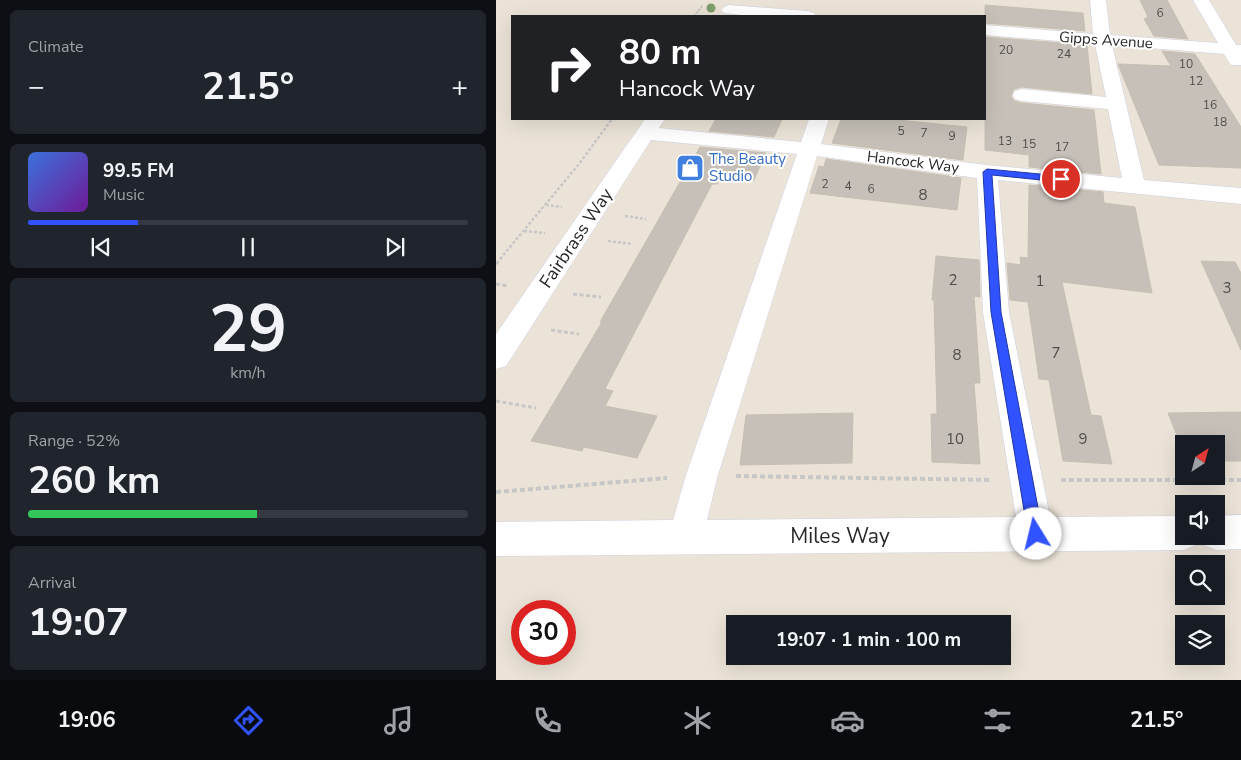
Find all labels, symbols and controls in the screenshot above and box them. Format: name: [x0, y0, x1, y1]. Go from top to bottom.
house number: 6: [1156, 5, 1164, 21]
street label: Gipps Avenue: [1058, 27, 1154, 53]
text: 80 m: [619, 29, 701, 76]
icon: right: [536, 35, 601, 100]
text: Climate: [28, 36, 83, 58]
house number: 20: [999, 42, 1013, 58]
house number: 24: [1057, 46, 1071, 62]
house number: 10: [1179, 56, 1193, 72]
text: 21.5°: [202, 61, 294, 112]
text: −: [28, 68, 45, 106]
text: +: [451, 68, 468, 106]
house number: 12: [1189, 73, 1203, 89]
text: Hancock Way: [619, 74, 755, 104]
house number: 16: [1203, 97, 1217, 113]
house number: 18: [1213, 114, 1227, 130]
house number: 5: [897, 123, 905, 139]
house number: 7: [920, 125, 928, 141]
house number: 9: [948, 128, 956, 144]
house number: 13: [998, 133, 1012, 149]
house number: 15: [1022, 136, 1036, 152]
house number: 17: [1055, 139, 1069, 155]
street label: Hancock Way: [866, 146, 960, 178]
place label: The Beauty Studio: [709, 149, 786, 186]
shop icon: The Beauty Studio: [675, 153, 705, 183]
text: 99.5 FM: [103, 158, 174, 184]
pin: [1040, 158, 1082, 200]
icon: arrive: [1047, 165, 1075, 193]
house number: 2: [821, 176, 829, 192]
house number: 4: [844, 178, 852, 194]
house number: 6: [867, 181, 875, 197]
street label: Fairbrass Way: [534, 183, 619, 293]
text: Music: [103, 184, 144, 206]
house number: 8: [918, 185, 928, 205]
icon: previous: [87, 233, 115, 261]
icon: pause: [234, 233, 262, 261]
icon: next: [381, 233, 409, 261]
house number: 2: [948, 270, 958, 290]
house number: 1: [1035, 271, 1045, 291]
house number: 3: [1222, 278, 1232, 298]
text: 29: [209, 285, 287, 374]
house number: 7: [1051, 343, 1061, 363]
house number: 8: [952, 345, 962, 365]
text: km/h: [230, 362, 266, 384]
house number: 10: [946, 429, 964, 449]
house number: 9: [1078, 429, 1088, 449]
text: Range · 52%: [28, 430, 120, 452]
north arrow: [1175, 435, 1225, 485]
map controls: [1175, 435, 1225, 665]
text: 260 km: [28, 455, 160, 506]
button: sound: [1175, 495, 1225, 545]
position arrow: [1009, 507, 1061, 559]
street label: Miles Way: [790, 522, 890, 550]
button: search: [1175, 555, 1225, 605]
text: Arrival: [28, 572, 76, 594]
text: 19:07: [28, 597, 129, 648]
speed limit sign: 30: [511, 600, 576, 665]
button: layers: [1175, 615, 1225, 665]
text: 19:07 · 1 min · 100 m: [776, 627, 961, 653]
icon: directions: [231, 703, 266, 738]
icon: music: [381, 703, 416, 738]
icon: phone: [530, 703, 565, 738]
icon: climate: [680, 703, 715, 738]
icon: car: [830, 703, 865, 738]
icon: filters: [980, 703, 1015, 738]
text: 19:06: [57, 705, 116, 735]
text: 21.5°: [1130, 705, 1183, 735]

